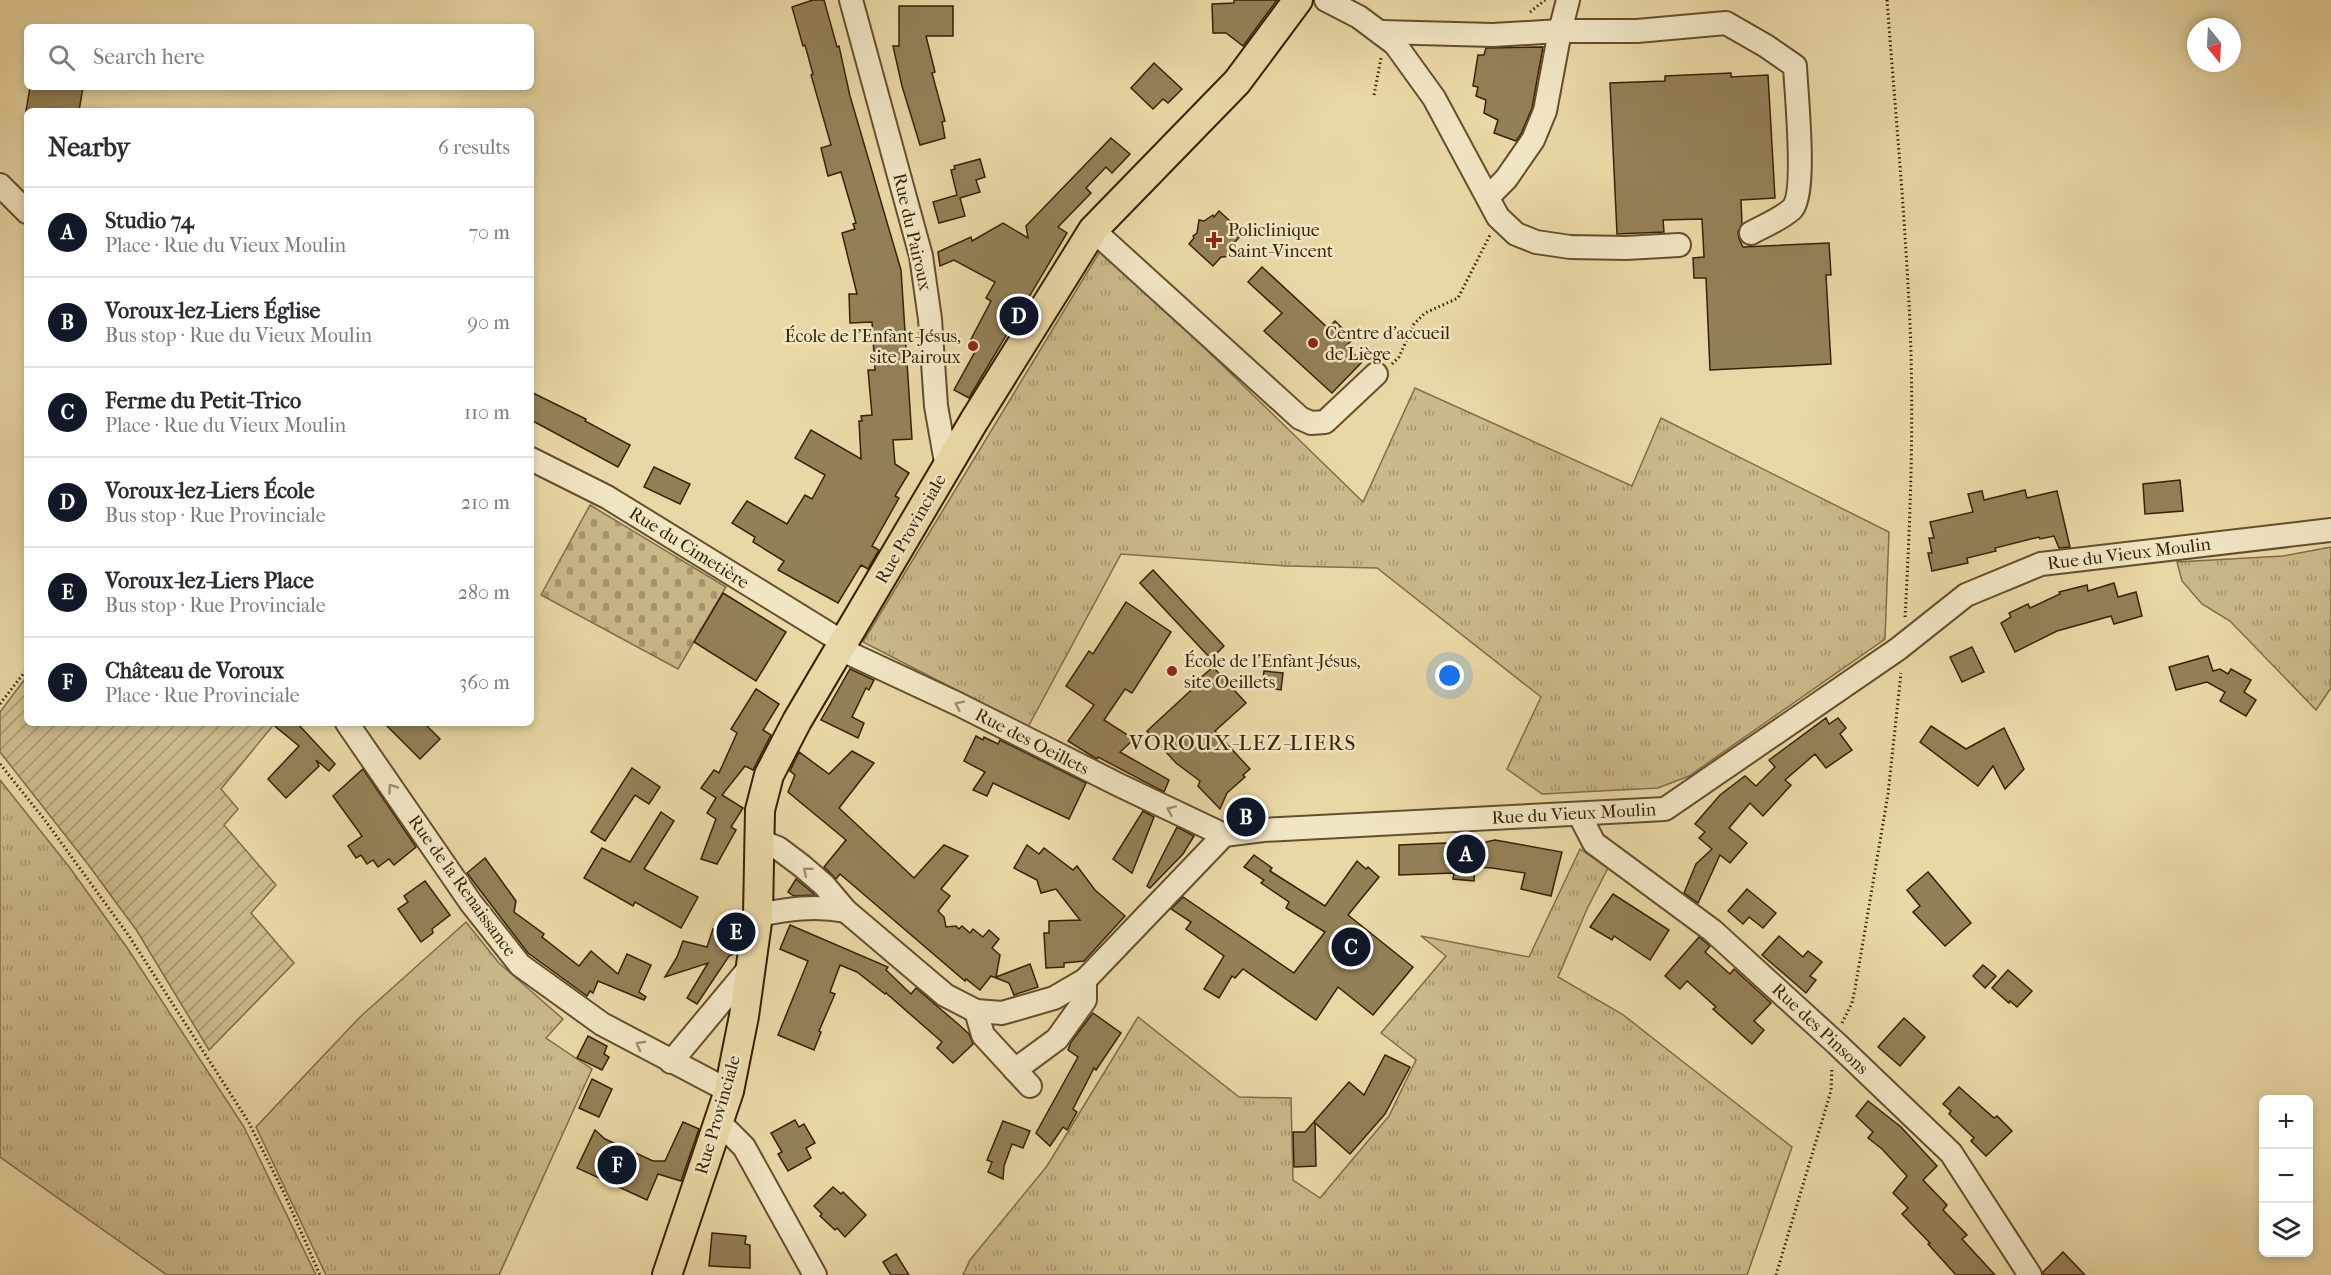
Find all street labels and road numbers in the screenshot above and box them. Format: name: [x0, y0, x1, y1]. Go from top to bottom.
street label: Rue du Pairoux: [888, 171, 936, 293]
street label: Rue Provinciale: [871, 470, 951, 587]
street label: Rue du Cimetière: [625, 503, 753, 593]
street label: Rue du Vieux Moulin: [2046, 533, 2213, 574]
street label: Rue des Oeillets: [971, 704, 1093, 780]
street label: Rue du Vieux Moulin: [1491, 799, 1657, 829]
street label: Rue de la Renaissance: [404, 811, 521, 961]
street label: Rue des Pinsons: [1767, 979, 1873, 1079]
street label: Rue Provinciale: [691, 1053, 745, 1177]

